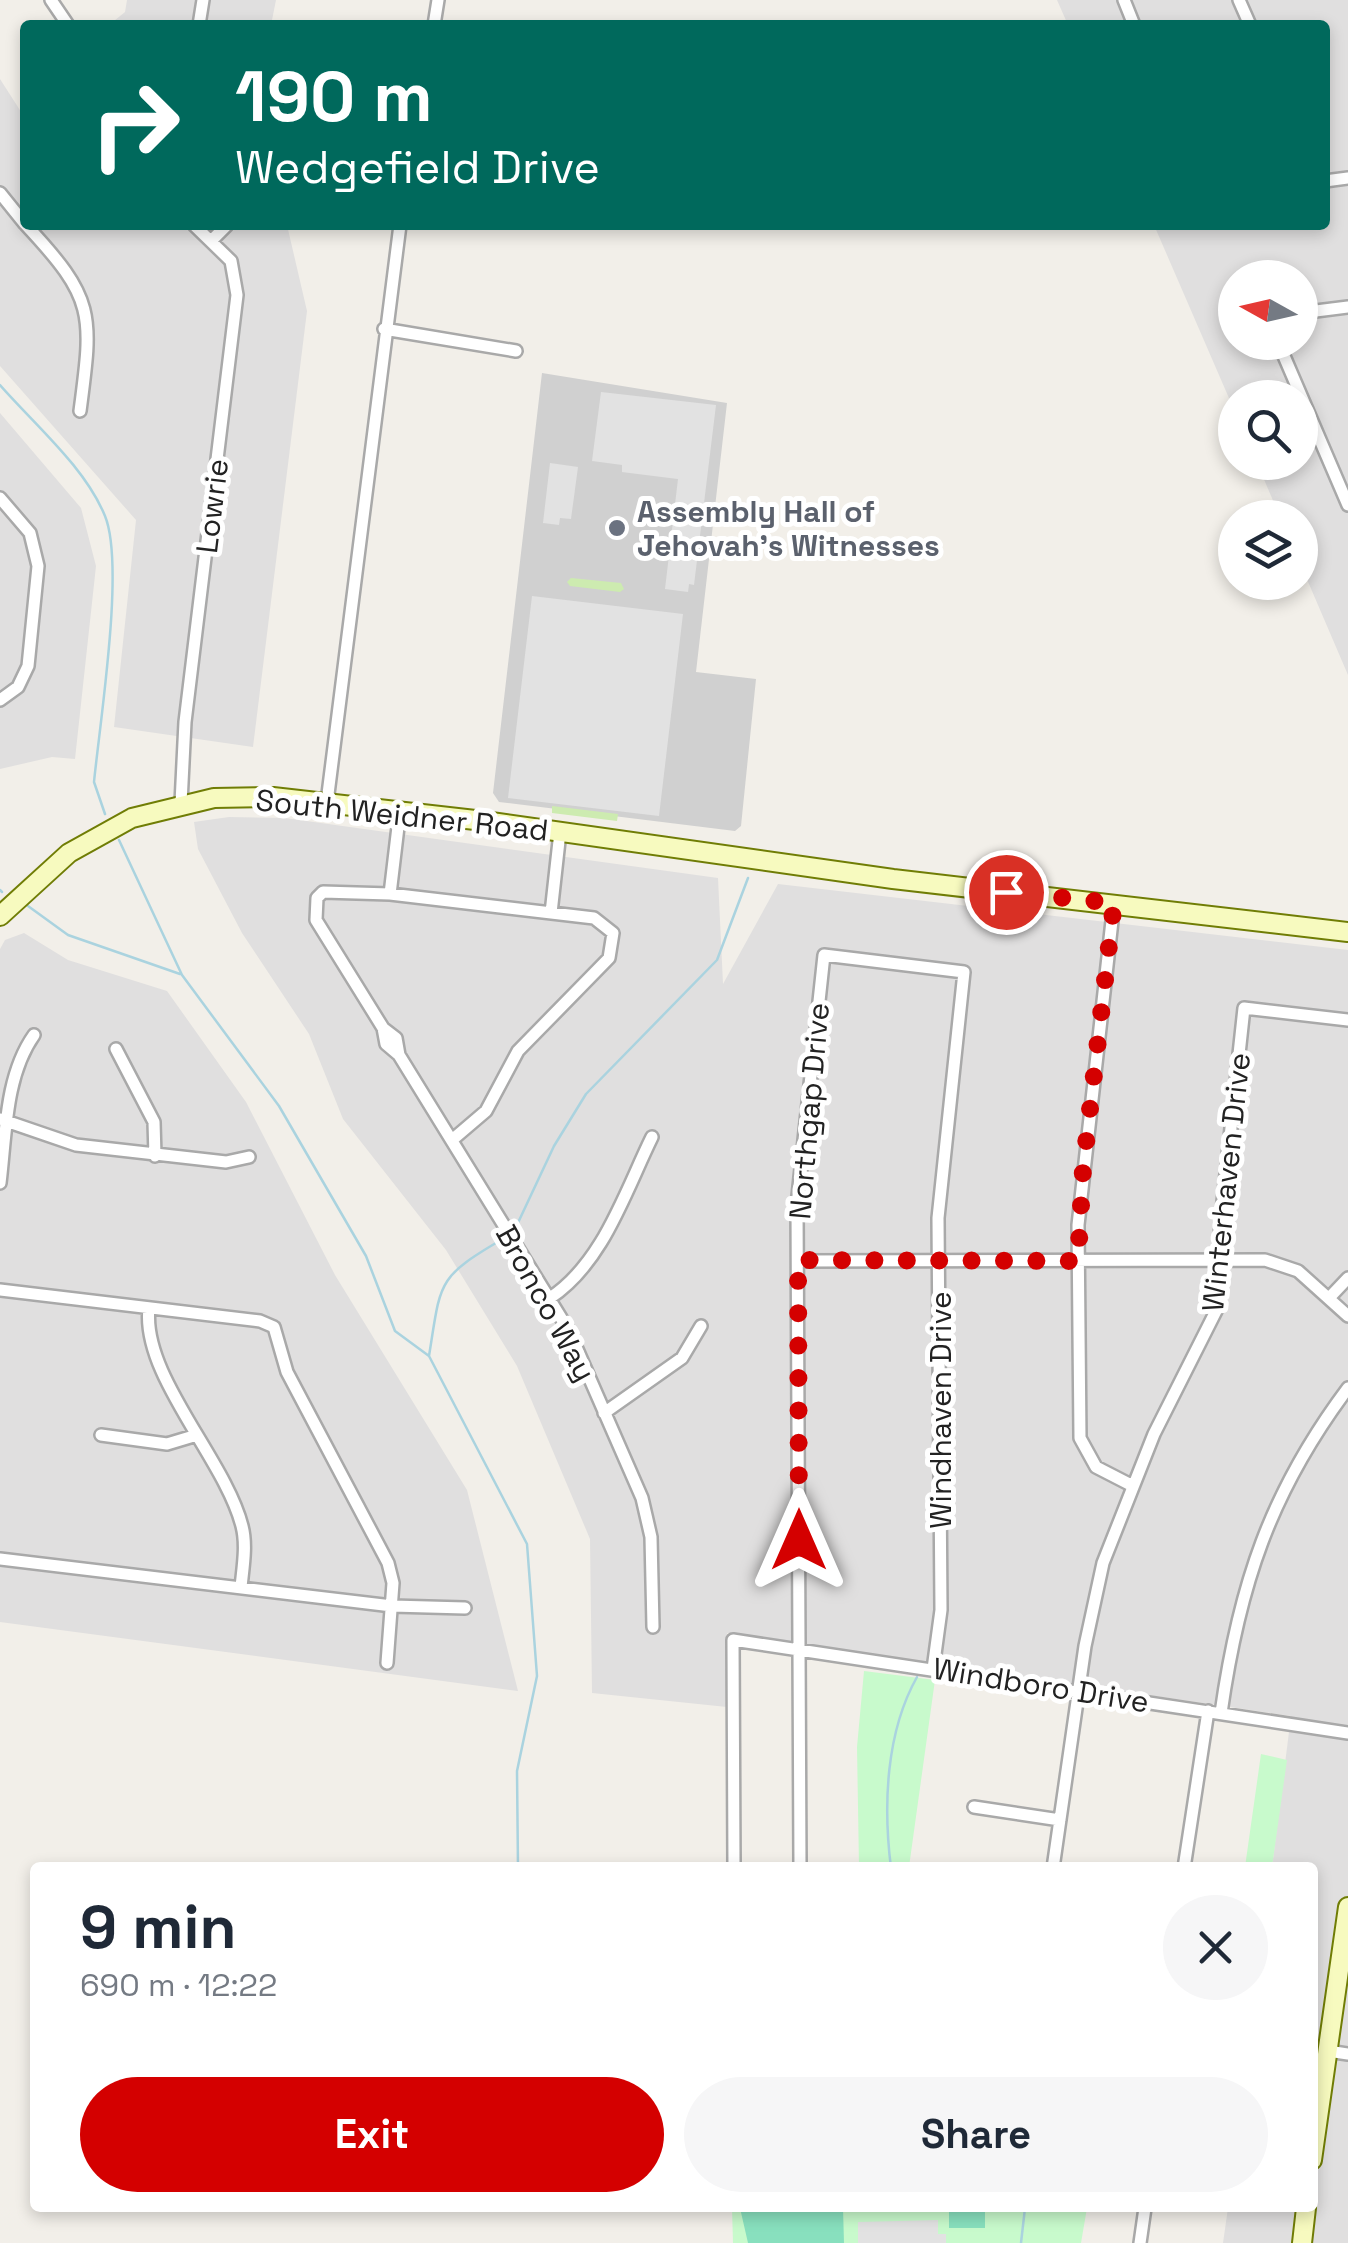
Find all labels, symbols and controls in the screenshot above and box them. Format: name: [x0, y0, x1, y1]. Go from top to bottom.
text: 190 m: [235, 52, 433, 141]
icon: right: [70, 60, 200, 190]
text: Wedgefield Drive: [235, 139, 600, 196]
north arrow: [1218, 260, 1318, 360]
map controls: [1218, 260, 1318, 600]
button: search: [1218, 380, 1318, 480]
street label: Lowrie: [187, 456, 237, 556]
place label: Assembly Hall of Jehovah's Witnesses: [637, 492, 940, 565]
button: layers: [1218, 500, 1318, 600]
marker: Assembly Hall of Jehovah's Witnesses: [606, 517, 628, 539]
street label: South Weidner Road: [254, 780, 550, 850]
pin: [964, 850, 1049, 935]
icon: arrive: [979, 865, 1034, 920]
street label: Northgap Drive: [780, 1001, 838, 1221]
street label: Winterhaven Drive: [1193, 1051, 1259, 1313]
street label: Bronco Way: [487, 1218, 605, 1388]
street label: Windhaven Drive: [921, 1291, 960, 1529]
position arrow: [747, 1488, 851, 1592]
street label: Windboro Drive: [930, 1649, 1152, 1721]
text: 9 min: [80, 1889, 236, 1966]
button: close: [1163, 1895, 1268, 2000]
text: 690 m · 12:22: [80, 1965, 277, 2005]
button: Exit: [80, 2077, 664, 2192]
button: Share: [684, 2077, 1268, 2192]

